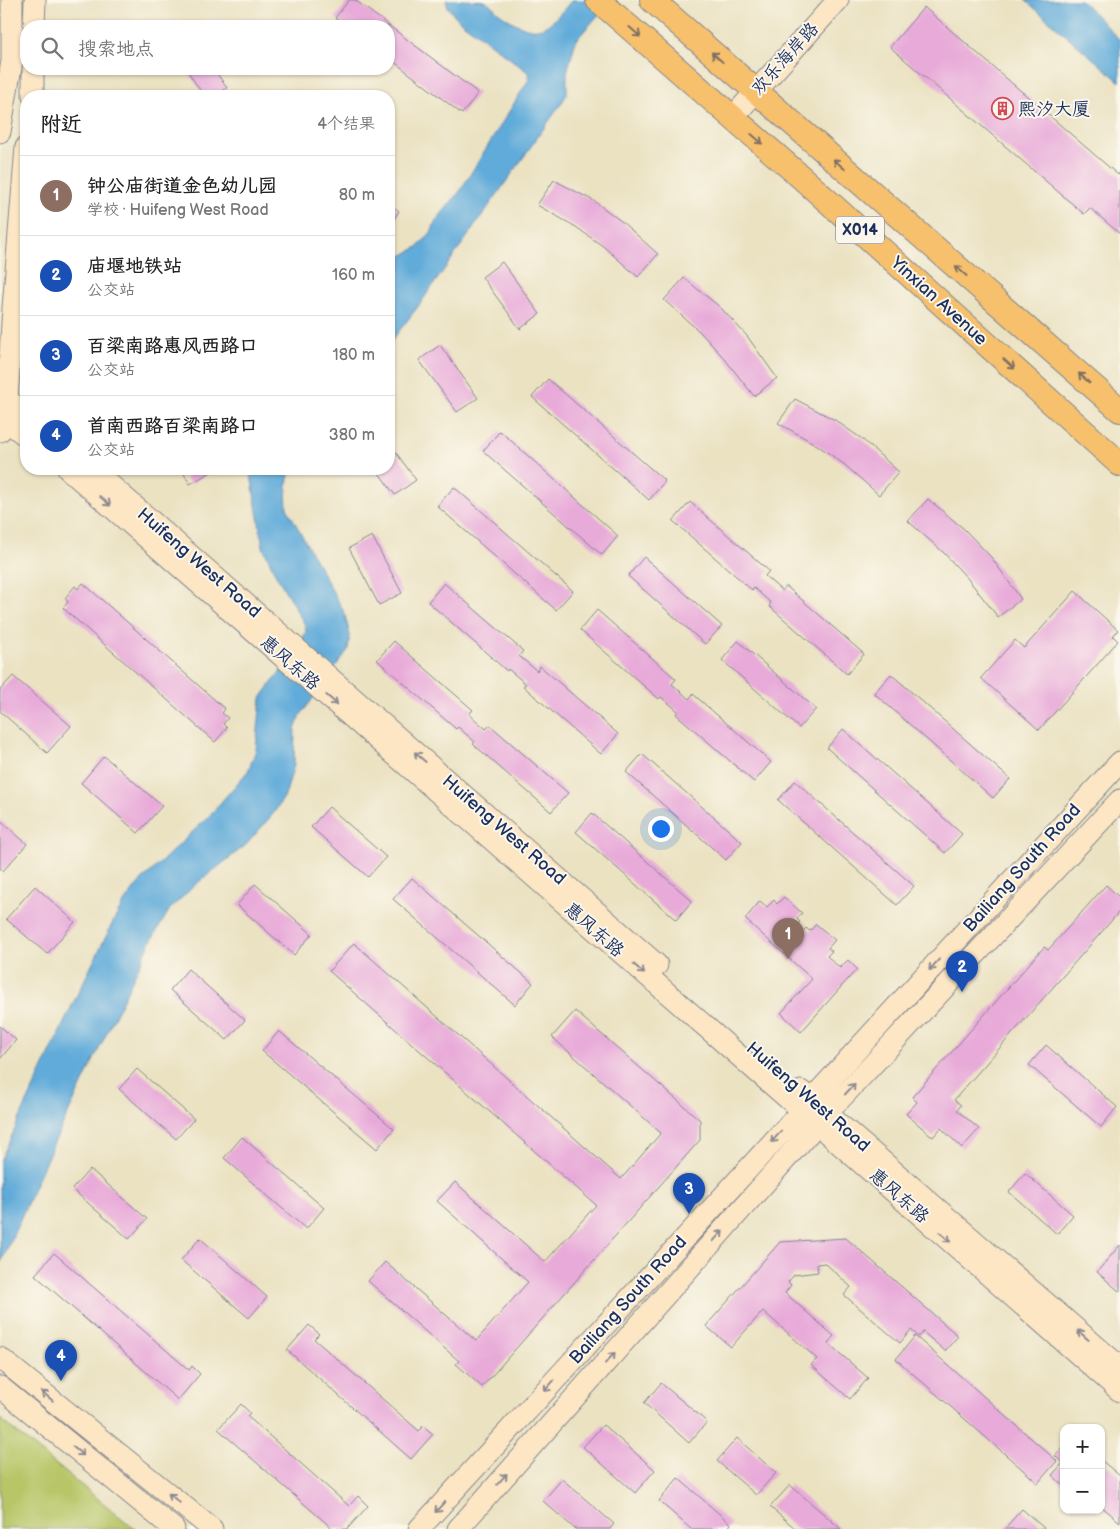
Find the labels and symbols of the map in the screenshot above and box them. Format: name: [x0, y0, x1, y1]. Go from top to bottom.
street label: 欢乐海岸路: [747, 19, 823, 99]
one-way arrow: [628, 26, 641, 37]
one-way arrow: [710, 51, 723, 63]
building icon: 熙汐大厦: [990, 97, 1014, 121]
place label: 熙汐大厦: [1018, 99, 1090, 120]
one-way arrow: [751, 133, 764, 145]
one-way arrow: [832, 158, 845, 170]
road number: X014: [836, 216, 884, 244]
street label: Yinxian Avenue: [886, 252, 992, 350]
one-way arrow: [955, 265, 968, 276]
one-way arrow: [1003, 358, 1016, 370]
one-way arrow: [1077, 372, 1090, 384]
one-way arrow: [98, 495, 111, 507]
street label: Huifeng West Road: [133, 504, 265, 622]
street label: 惠风东路: [256, 631, 324, 695]
one-way arrow: [326, 694, 339, 706]
one-way arrow: [414, 751, 427, 762]
street label: Huifeng West Road: [438, 771, 570, 889]
street label: Bailiang South Road: [959, 800, 1085, 936]
your location: [648, 816, 674, 842]
street label: 惠风东路: [560, 898, 628, 962]
pin: 1: [772, 918, 804, 959]
pin: 2: [946, 951, 978, 992]
one-way arrow: [928, 959, 939, 972]
one-way arrow: [632, 963, 645, 974]
street label: Huifeng West Road: [742, 1038, 874, 1156]
one-way arrow: [844, 1083, 856, 1096]
one-way arrow: [771, 1130, 782, 1143]
street label: 惠风东路: [865, 1164, 933, 1228]
pin: 3: [673, 1173, 705, 1214]
one-way arrow: [712, 1230, 724, 1243]
one-way arrow: [939, 1231, 952, 1243]
street label: Bailiang South Road: [565, 1232, 691, 1368]
one-way arrow: [1077, 1329, 1090, 1341]
pin: 4: [45, 1340, 77, 1381]
one-way arrow: [604, 1351, 616, 1364]
one-way arrow: [543, 1380, 555, 1393]
one-way arrow: [41, 1391, 54, 1402]
one-way arrow: [72, 1445, 85, 1456]
one-way arrow: [496, 1473, 508, 1486]
one-way arrow: [168, 1493, 181, 1504]
one-way arrow: [434, 1500, 446, 1513]

